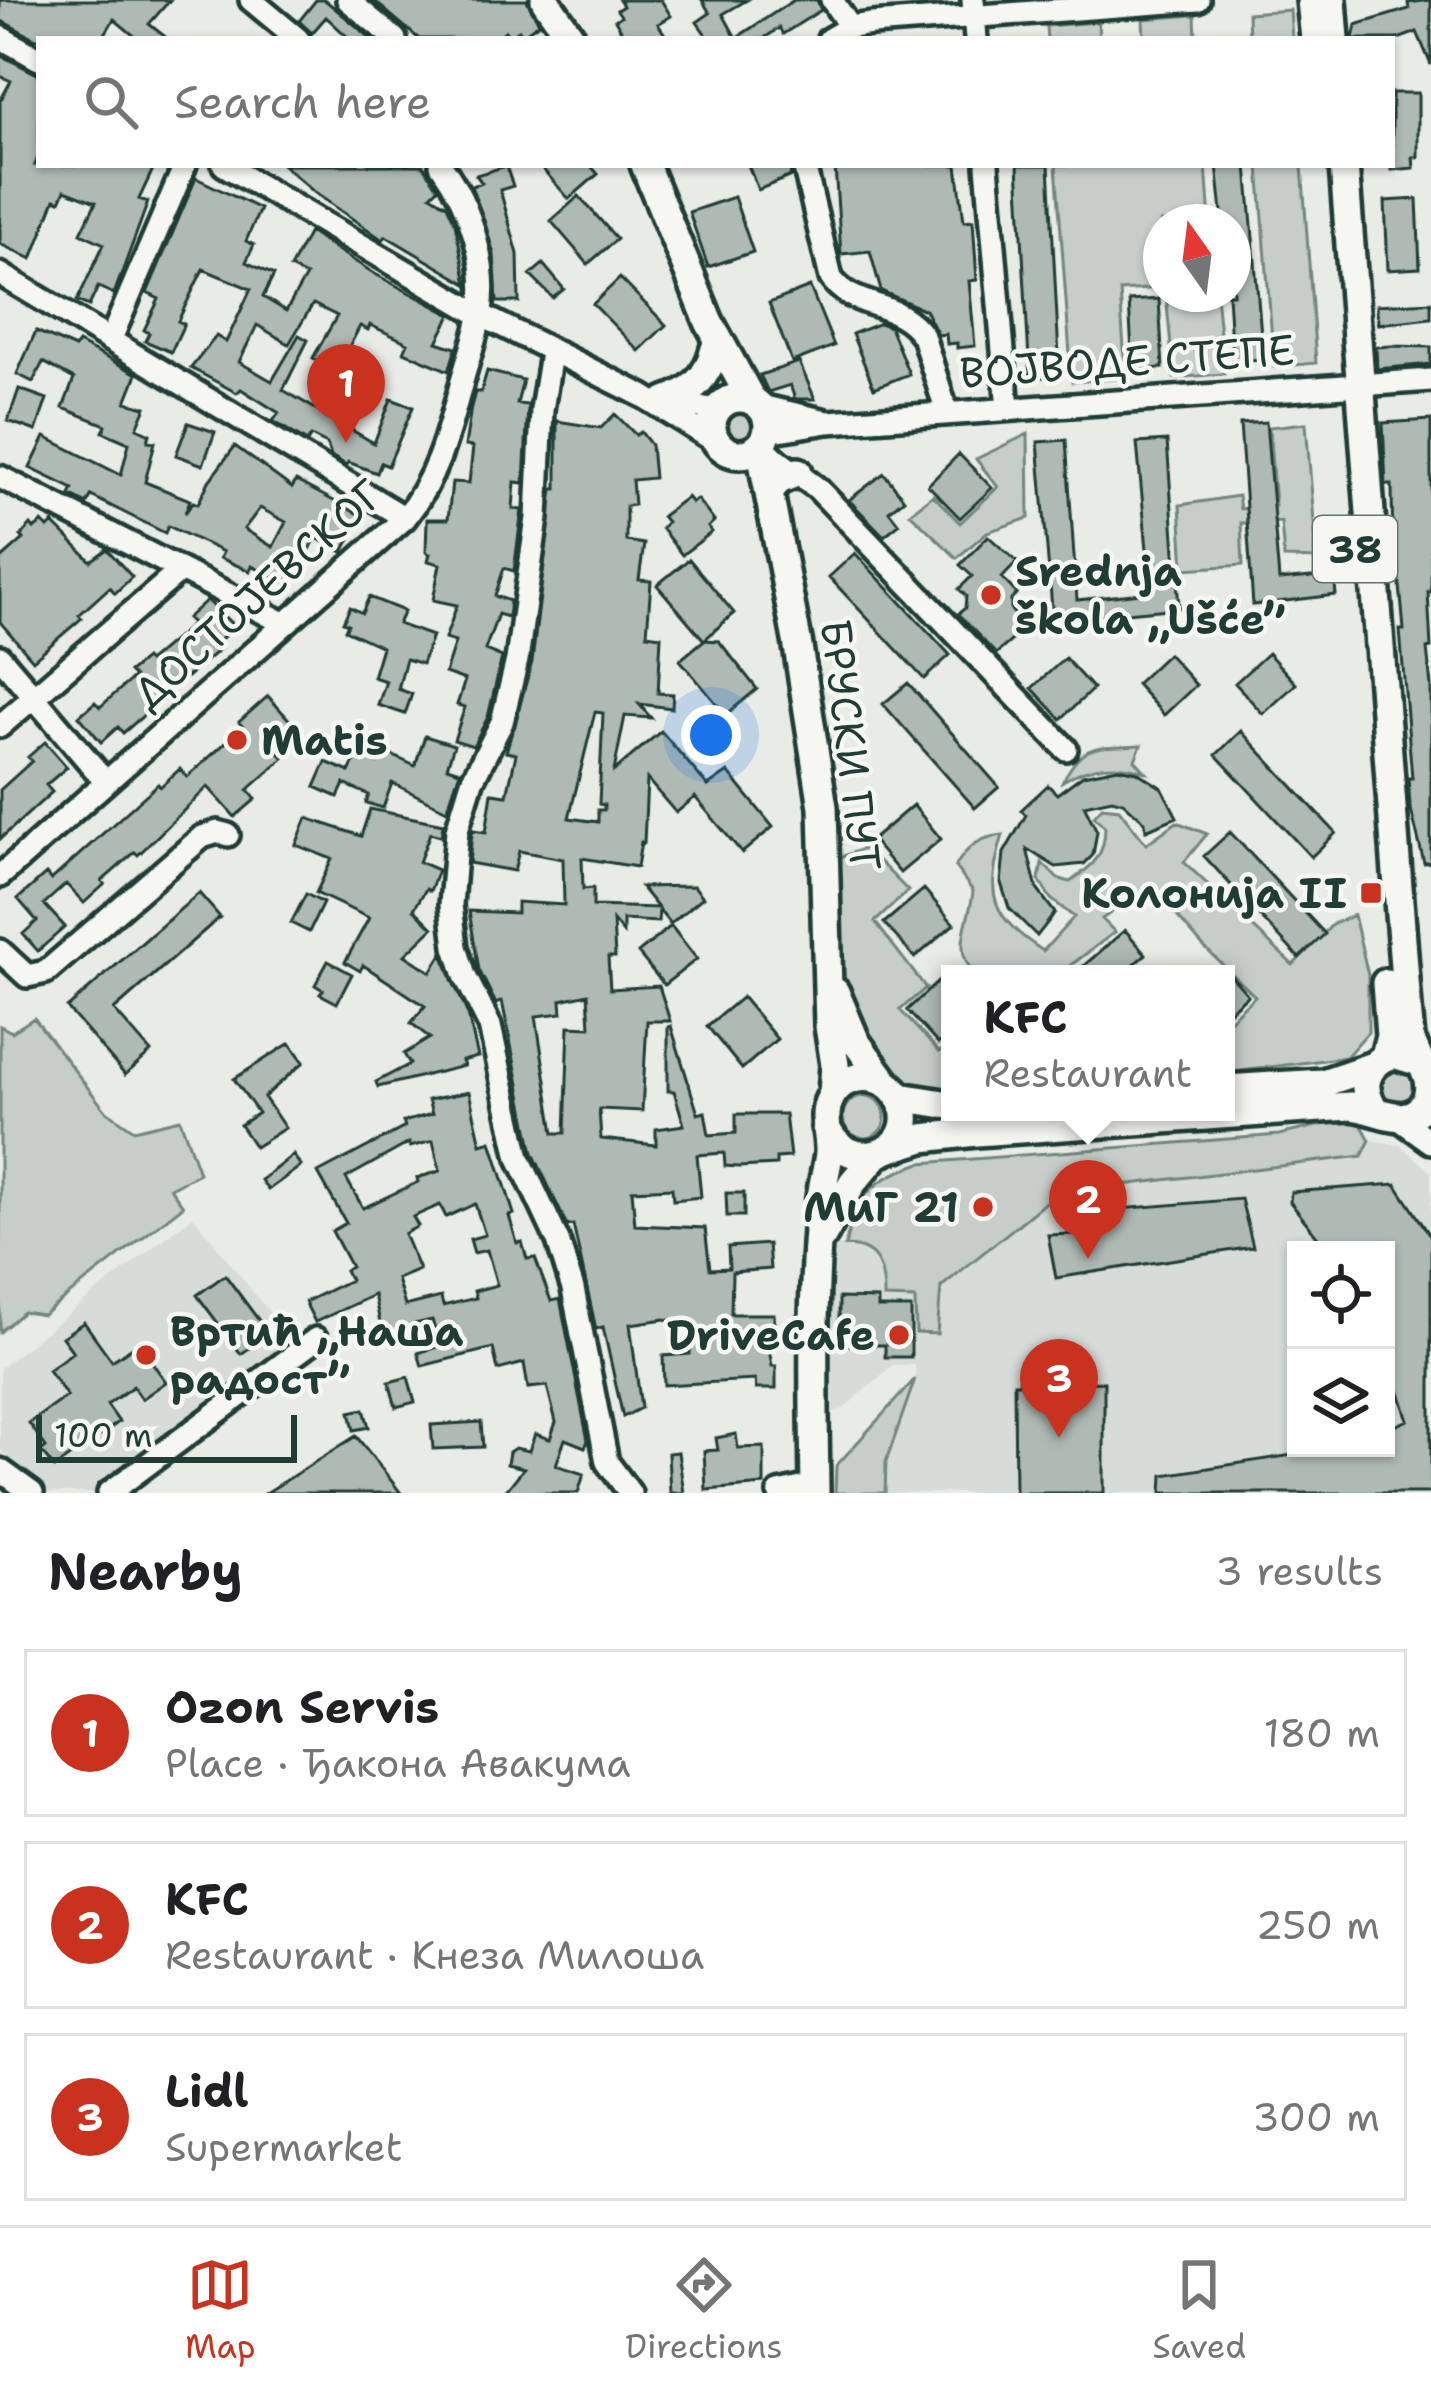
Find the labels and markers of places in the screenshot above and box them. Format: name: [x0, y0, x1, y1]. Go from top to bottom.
pin: 1: [307, 344, 385, 443]
place label: Srednja škola „Ušće”: [1015, 543, 1285, 647]
marker: Srednja škola „Ušće”: [978, 582, 1004, 608]
place label: Matis: [261, 712, 388, 768]
marker: Matis: [224, 727, 250, 753]
place label: Колонија II: [1081, 865, 1347, 921]
marker: Колонија II: [1358, 880, 1384, 906]
pin: 2: [1049, 1160, 1127, 1259]
place label: МиГ 21: [803, 1179, 959, 1235]
marker: МиГ 21: [970, 1194, 996, 1220]
place label: Вртић „Наша радост”: [170, 1303, 464, 1407]
place label: DriveCafe: [667, 1307, 875, 1363]
marker: DriveCafe: [886, 1322, 912, 1348]
pin: 3: [1020, 1339, 1098, 1438]
marker: Вртић „Наша радост”: [133, 1342, 159, 1368]

